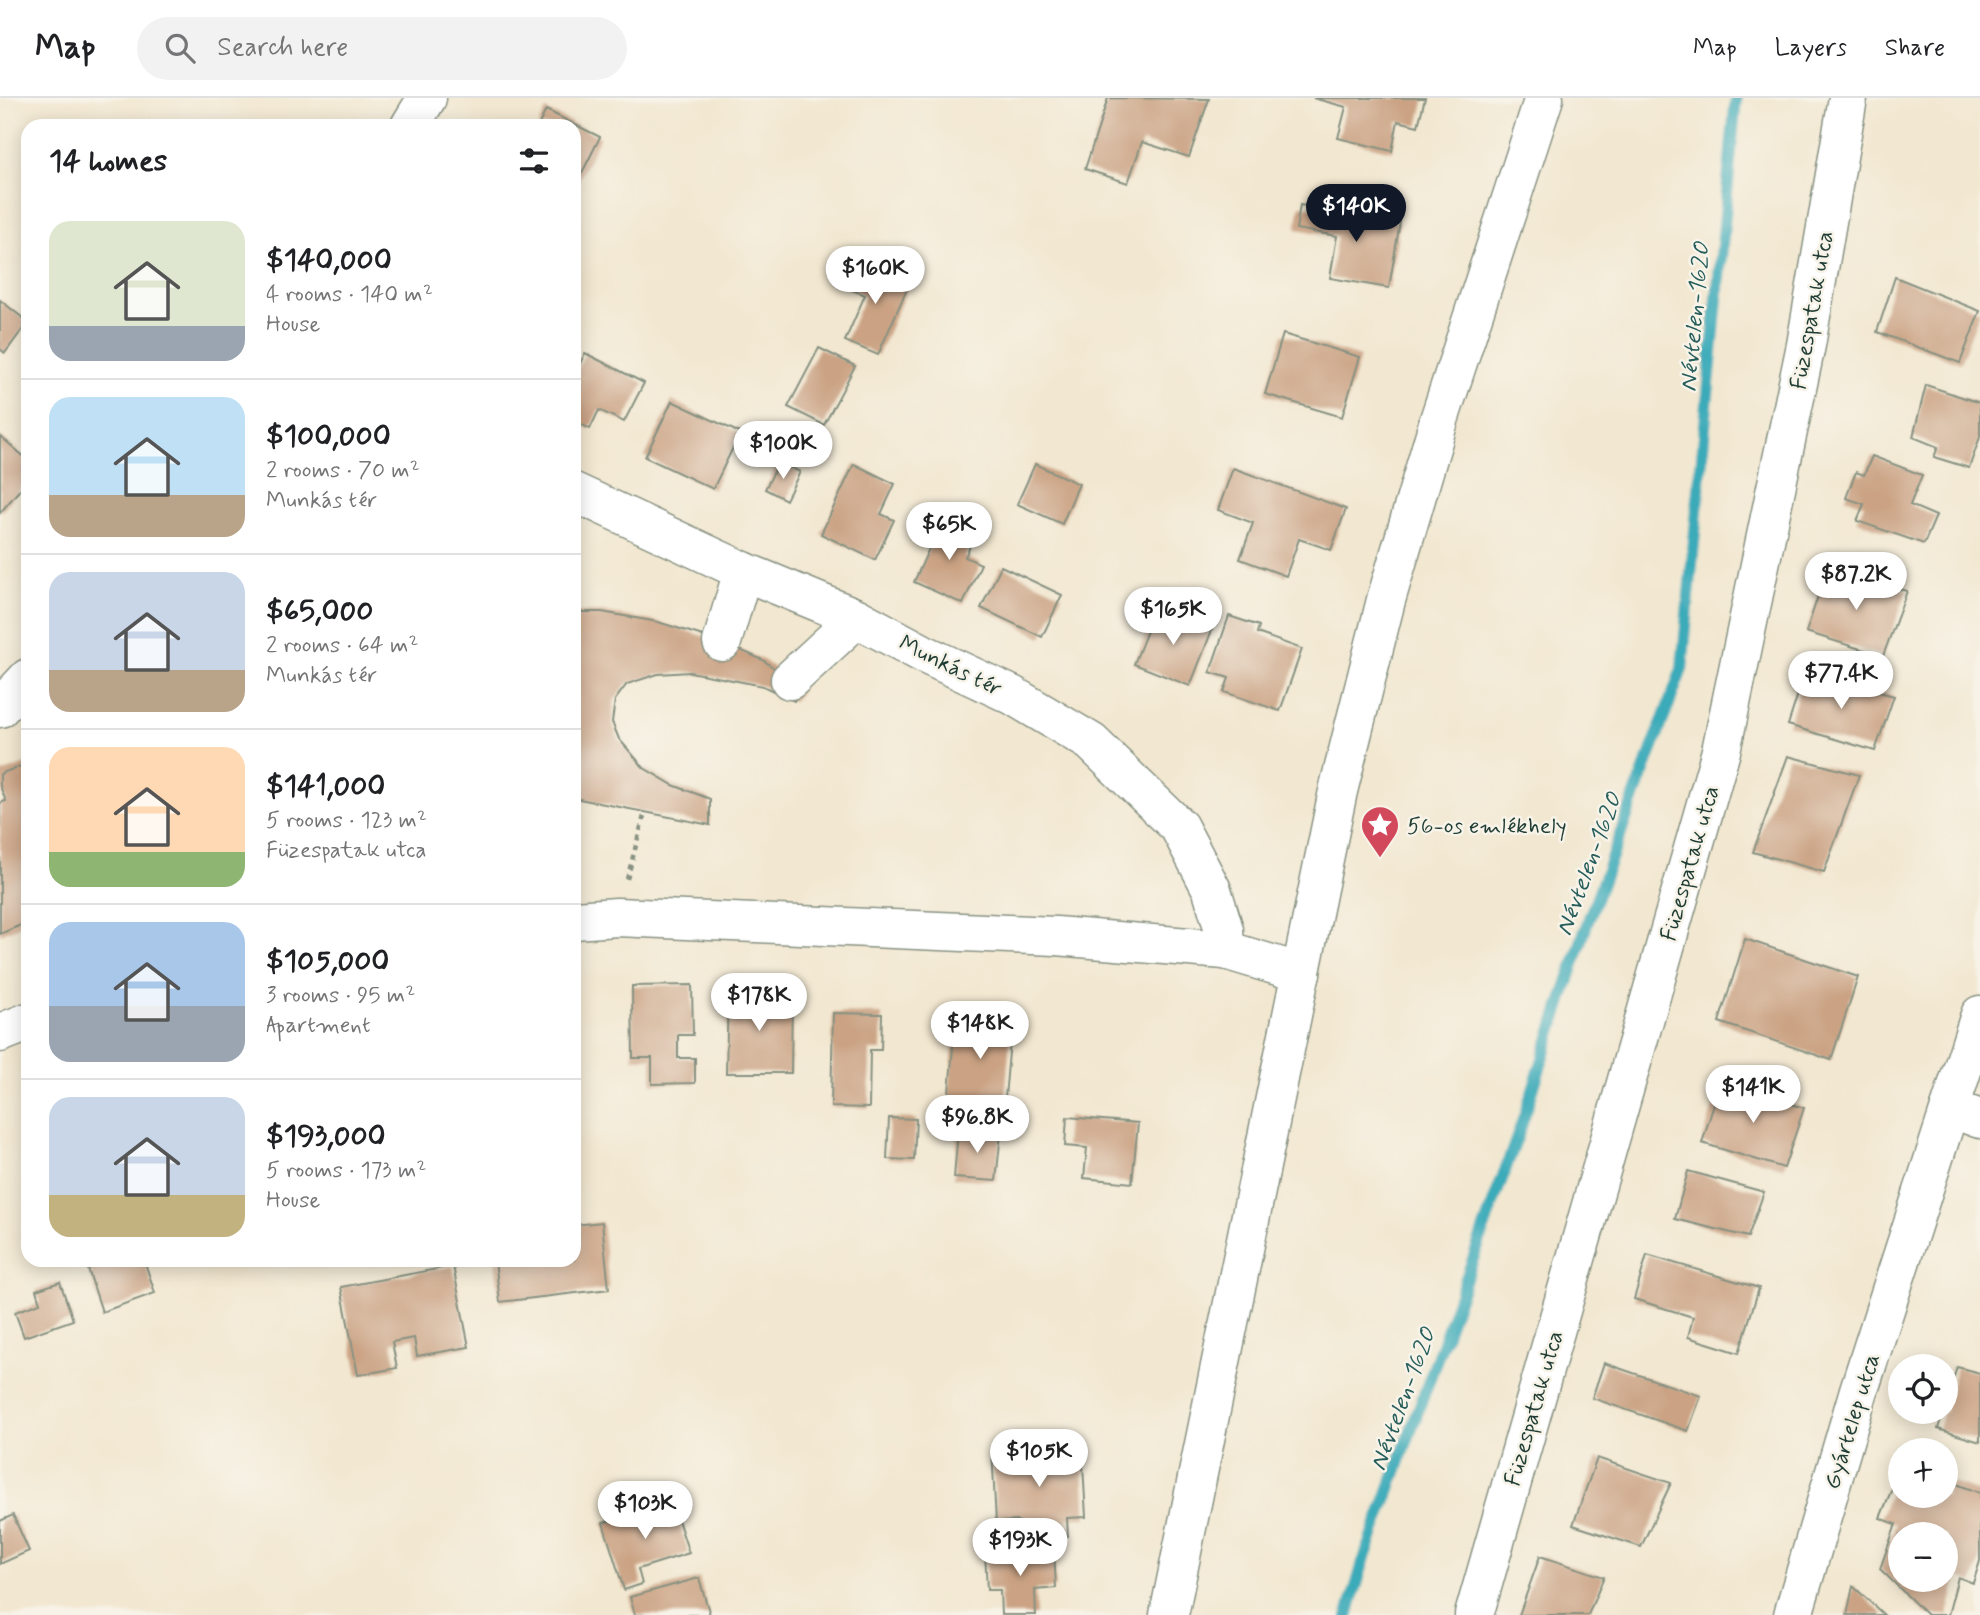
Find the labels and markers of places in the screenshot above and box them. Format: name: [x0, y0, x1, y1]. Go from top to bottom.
pin: $140K: [1307, 184, 1405, 244]
pin: $160K: [826, 246, 924, 306]
pin: $100K: [734, 422, 832, 481]
pin: $65K: [908, 503, 990, 562]
pin: $87.2K: [1799, 552, 1913, 612]
pin: $165K: [1124, 588, 1222, 647]
pin: $77.4K: [1784, 652, 1898, 711]
place icon: 56-os emlékhely: [1359, 804, 1401, 859]
place label: 56-os emlékhely: [1407, 812, 1567, 842]
pin: $178K: [710, 974, 808, 1033]
pin: $148K: [931, 1002, 1029, 1061]
pin: $141K: [1704, 1066, 1802, 1125]
pin: $96.8K: [920, 1096, 1034, 1155]
pin: $105K: [990, 1430, 1088, 1489]
pin: $103K: [596, 1482, 694, 1541]
pin: $193K: [971, 1518, 1069, 1578]

